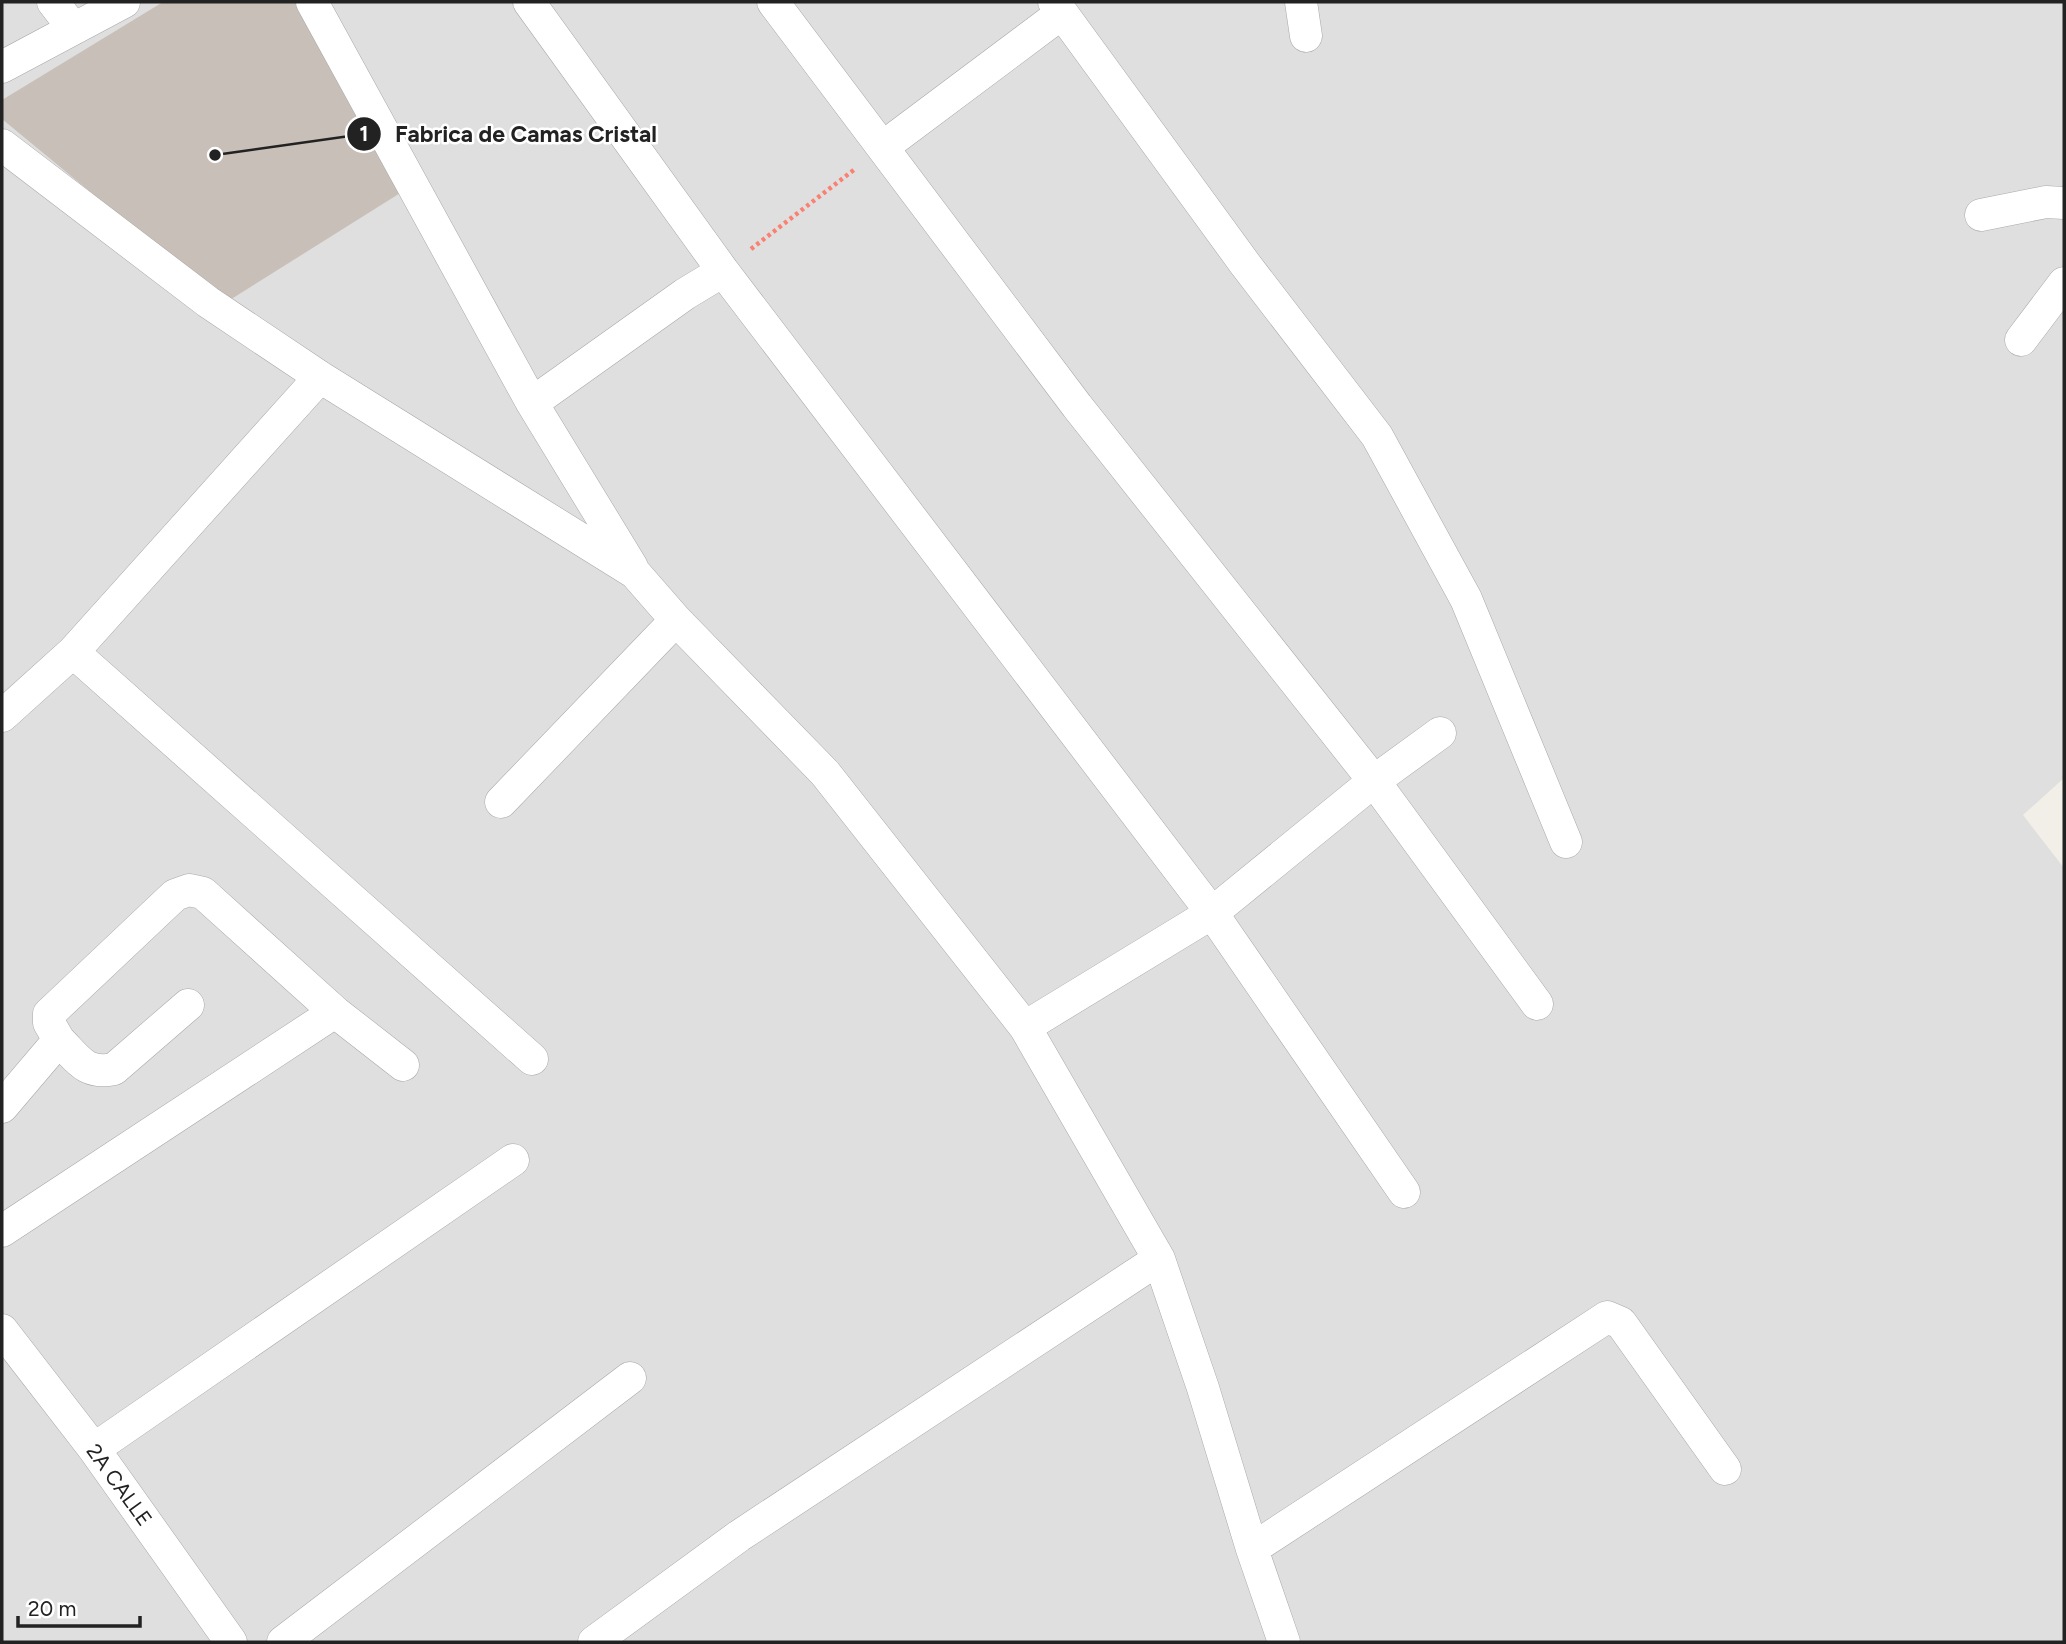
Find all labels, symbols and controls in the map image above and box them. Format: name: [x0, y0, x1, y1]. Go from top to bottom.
callout: Fabrica de Camas Cristal: [346, 112, 671, 156]
text: Fabrica de Camas Cristal: [395, 120, 657, 148]
text: 1: [360, 121, 368, 146]
street label: 2A CALLE: [81, 1439, 157, 1530]
scale bar: [18, 1584, 140, 1628]
text: 20 m: [28, 1596, 76, 1621]

